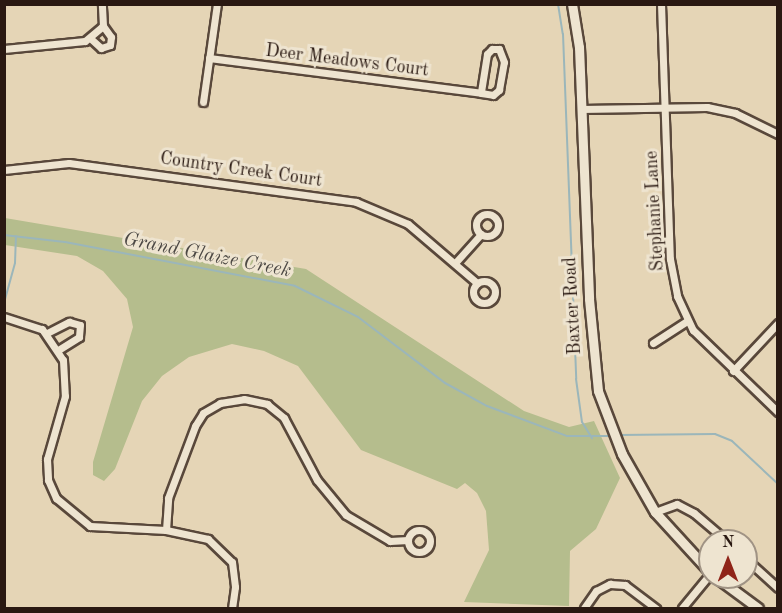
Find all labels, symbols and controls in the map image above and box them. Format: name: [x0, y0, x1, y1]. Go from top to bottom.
street label: Deer Meadows Court: [264, 40, 430, 82]
street label: Country Creek Court: [159, 148, 323, 192]
street label: Stephanie Lane: [641, 150, 669, 272]
water label: Grand Glaize Creek: [121, 228, 293, 284]
street label: Baxter Road: [560, 257, 586, 355]
north arrow: [698, 529, 758, 589]
text: N: [722, 535, 734, 551]

